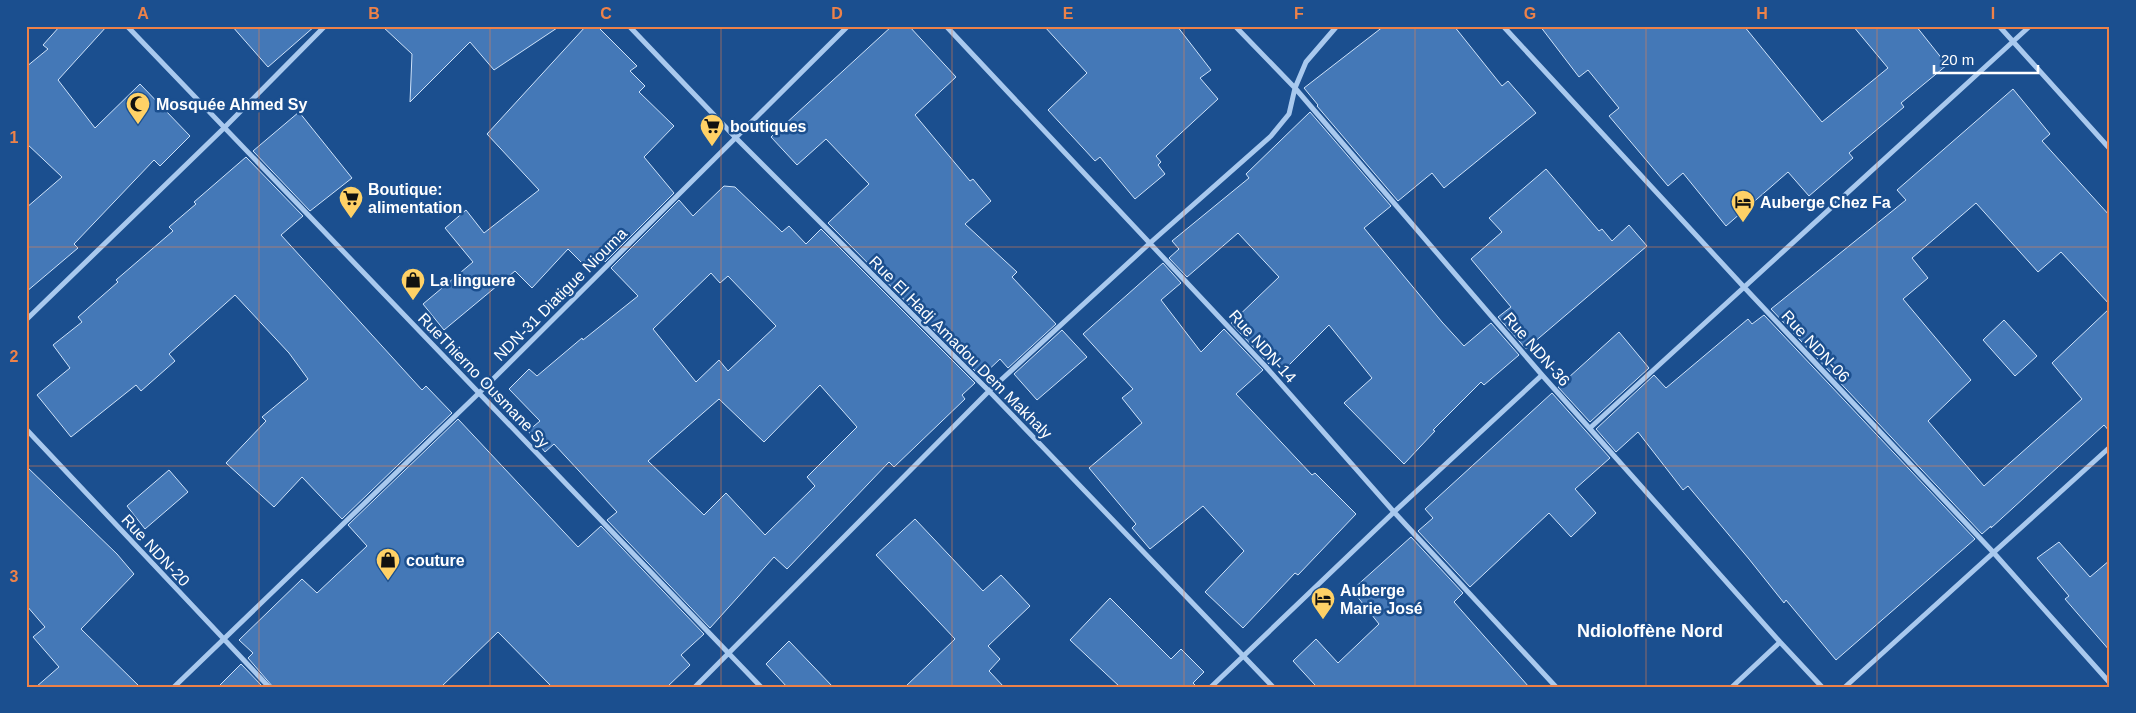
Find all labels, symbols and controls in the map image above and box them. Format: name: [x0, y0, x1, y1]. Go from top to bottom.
text: A: [137, 5, 149, 22]
text: B: [368, 5, 380, 22]
text: C: [600, 5, 612, 22]
text: D: [831, 5, 843, 22]
text: E: [1063, 5, 1074, 22]
text: F: [1294, 5, 1304, 22]
text: G: [1524, 5, 1536, 22]
text: H: [1756, 5, 1768, 22]
text: I: [1991, 5, 1995, 22]
scale bar: [1934, 42, 2037, 74]
text: 20 m: [1941, 51, 1974, 68]
mosque icon: Mosquée Ahmed Sy: [125, 91, 151, 125]
place label: Mosquée Ahmed Sy: [156, 96, 308, 113]
supermarket icon: boutiques: [699, 113, 725, 147]
place label: boutiques: [730, 118, 807, 135]
text: 1: [10, 129, 19, 146]
place label: Boutique: alimentation: [368, 181, 462, 216]
supermarket icon: Boutique: alimentation: [338, 185, 364, 219]
hotel icon: Auberge Chez Fa: [1730, 189, 1756, 223]
place label: Auberge Chez Fa: [1760, 194, 1891, 211]
street label: NDN-31 Diatigue Niouma: [491, 224, 630, 364]
street label: Rue El Hadj Amadou Dem Makhaly: [866, 253, 1055, 442]
shop icon: La linguere: [400, 267, 426, 301]
place label: La linguere: [430, 272, 515, 289]
street label: Rue NDN-14: [1226, 307, 1300, 386]
street label: Rue NDN-06: [1778, 307, 1853, 386]
street label: Rue NDN-36: [1500, 309, 1573, 390]
street label: RueThierno Ousmane Sy: [415, 310, 552, 451]
text: 2: [10, 348, 19, 365]
street label: Rue NDN-20: [118, 511, 193, 590]
shop icon: couture: [375, 547, 401, 581]
place label: couture: [406, 552, 465, 569]
text: 3: [10, 568, 19, 585]
place label: Auberge Marie José: [1340, 582, 1423, 617]
hotel icon: Auberge Marie José: [1310, 586, 1336, 620]
district label: Ndioloffène Nord: [1577, 621, 1723, 641]

